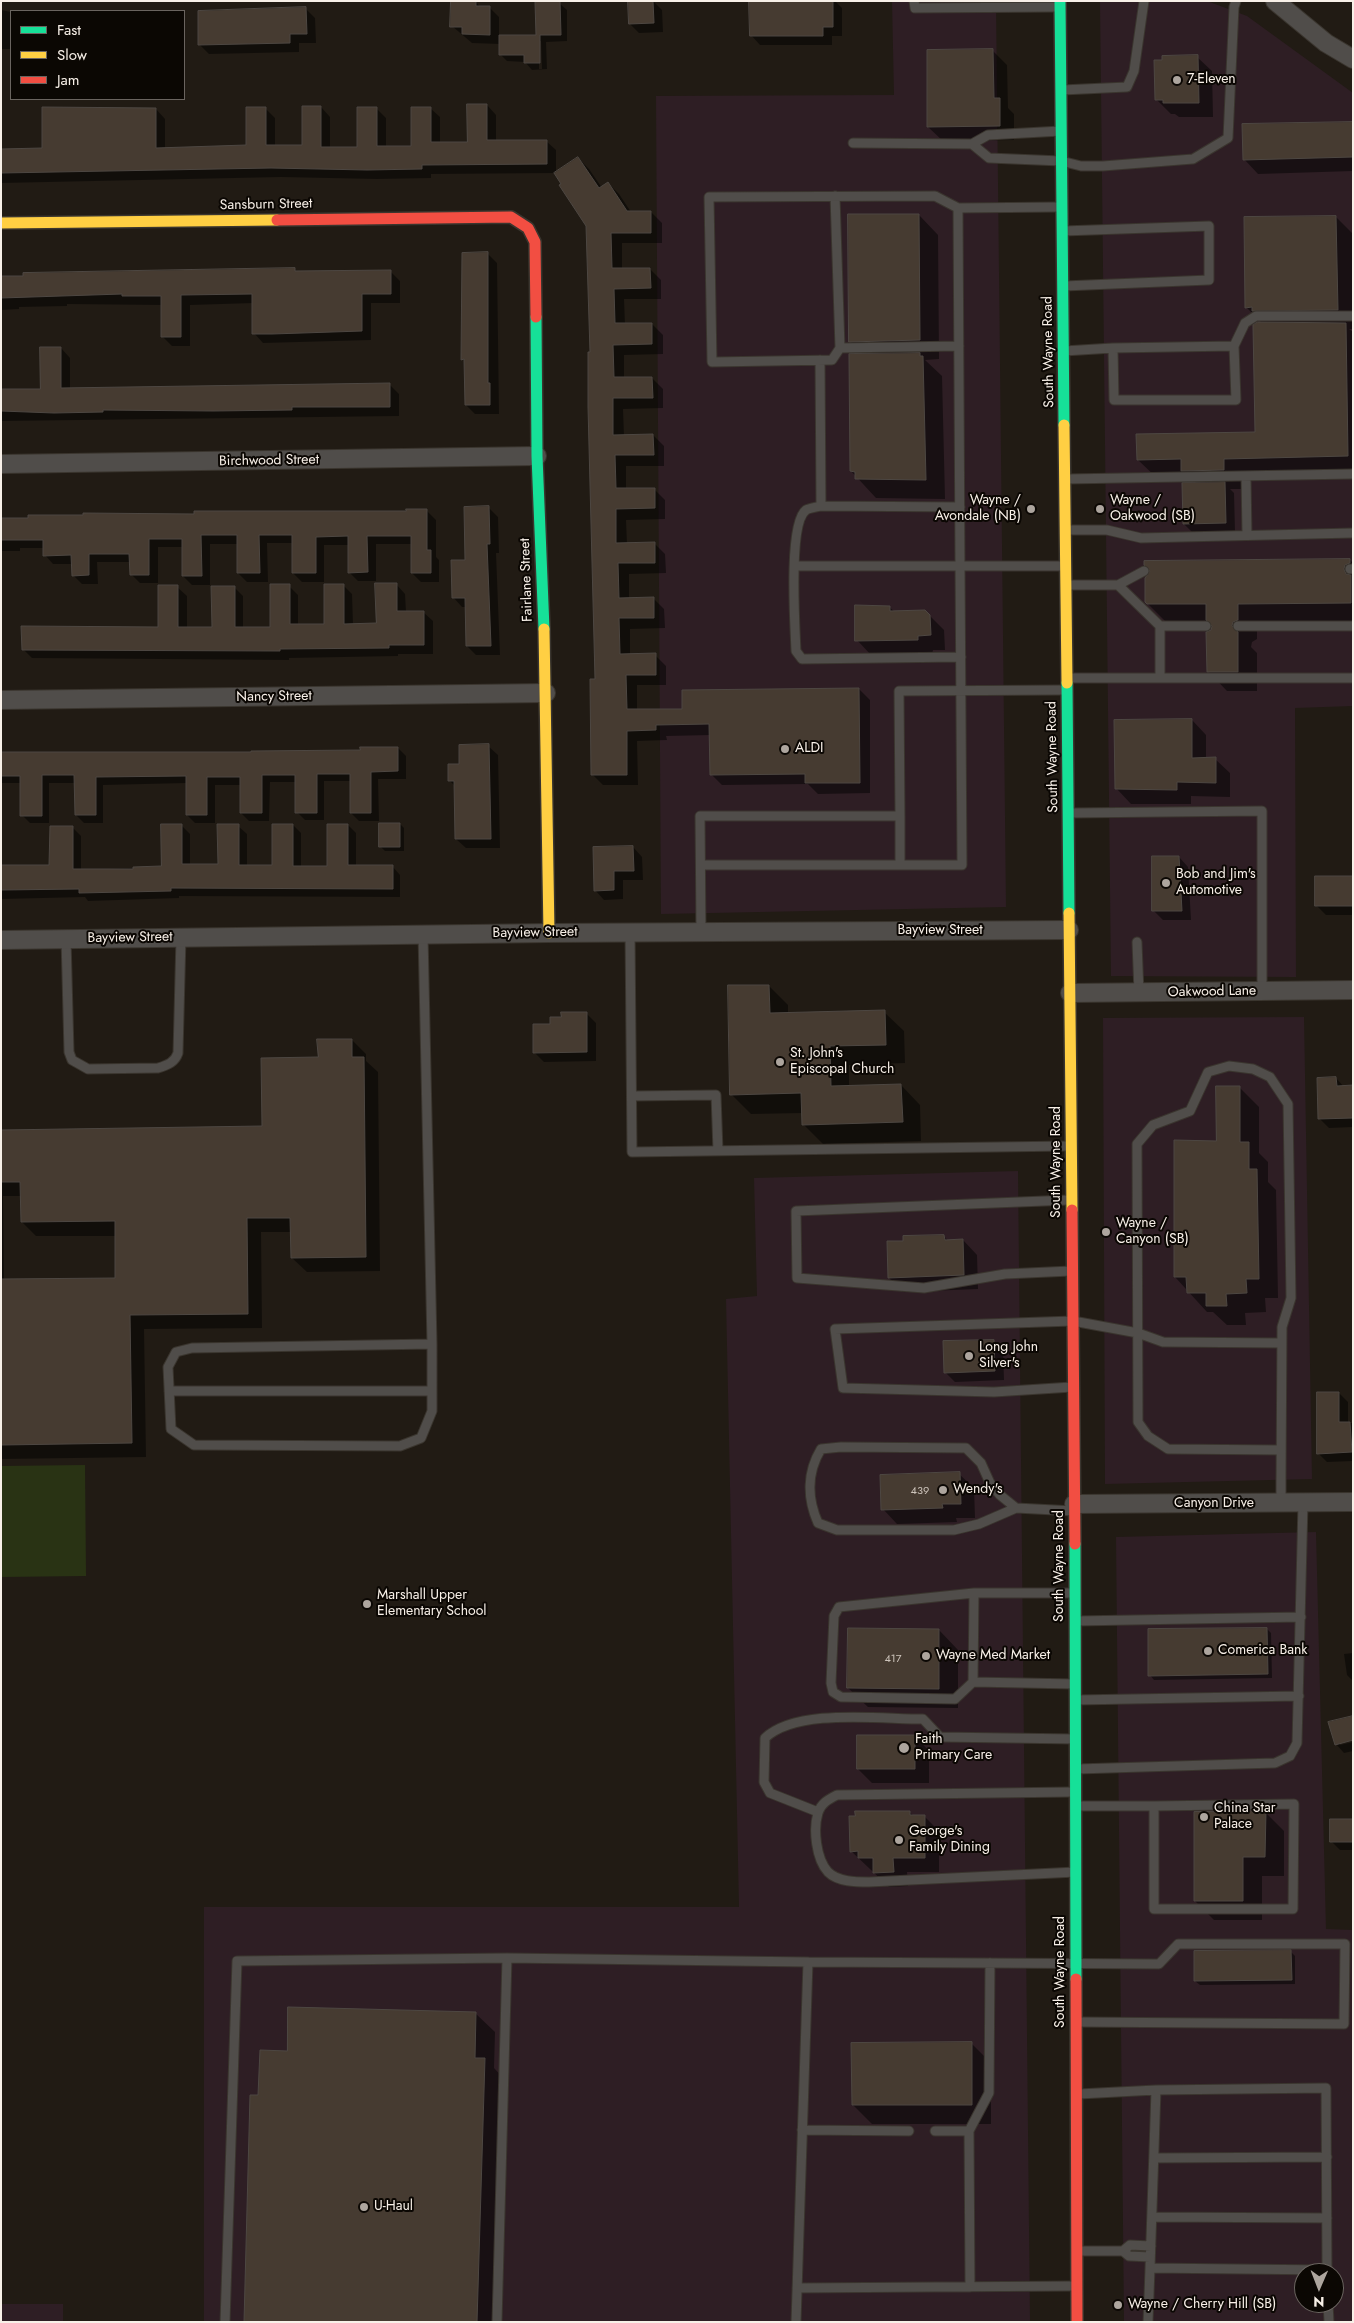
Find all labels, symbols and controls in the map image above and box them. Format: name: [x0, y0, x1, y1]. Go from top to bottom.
legend: [10, 10, 185, 100]
text: Fast: [57, 19, 81, 41]
text: Slow: [57, 44, 87, 66]
text: Jam: [57, 69, 80, 91]
place label: 7-Eleven: [1187, 72, 1236, 88]
marker: 7-Eleven: [1171, 74, 1183, 86]
street label: Sansburn Street: [220, 196, 312, 214]
street label: South Wayne Road: [1040, 296, 1058, 408]
street label: Birchwood Street: [219, 452, 319, 470]
place label: Wayne / Avondale (NB): [935, 493, 1021, 526]
place label: Wayne / Oakwood (SB): [1110, 493, 1195, 526]
marker: Wayne / Avondale (NB): [1025, 503, 1037, 515]
marker: Wayne / Oakwood (SB): [1094, 503, 1106, 515]
street label: Fairlane Street: [517, 538, 537, 622]
street label: Nancy Street: [236, 688, 312, 706]
street label: South Wayne Road: [1044, 701, 1062, 813]
place label: ALDI: [795, 741, 823, 757]
marker: ALDI: [779, 743, 791, 755]
place label: Bob and Jim's Automotive: [1176, 867, 1256, 900]
marker: Bob and Jim's Automotive: [1160, 877, 1172, 889]
street label: Bayview Street: [898, 923, 982, 939]
street label: Bayview Street: [492, 924, 578, 942]
street label: Bayview Street: [87, 929, 173, 947]
street label: Oakwood Lane: [1168, 983, 1256, 1001]
place label: St. John's Episcopal Church: [790, 1046, 894, 1078]
marker: St. John's Episcopal Church: [774, 1056, 786, 1068]
street label: South Wayne Road: [1049, 1106, 1065, 1218]
place label: Wayne / Canyon (SB): [1116, 1216, 1189, 1248]
marker: Wayne / Canyon (SB): [1100, 1226, 1112, 1238]
place label: Long John Silver's: [979, 1340, 1038, 1372]
marker: Long John Silver's: [963, 1350, 975, 1362]
place label: Wendy's: [953, 1482, 1003, 1498]
house number: 439: [911, 1484, 929, 1498]
marker: Wendy's: [937, 1484, 949, 1496]
street label: Canyon Drive: [1174, 1496, 1254, 1512]
street label: South Wayne Road: [1052, 1510, 1068, 1622]
place label: Marshall Upper Elementary School: [377, 1588, 487, 1620]
marker: Marshall Upper Elementary School: [361, 1598, 373, 1610]
place label: Comerica Bank: [1218, 1643, 1307, 1659]
marker: Comerica Bank: [1202, 1645, 1214, 1657]
place label: Wayne Med Market: [936, 1648, 1050, 1664]
marker: Wayne Med Market: [920, 1650, 932, 1662]
house number: 417: [884, 1652, 902, 1666]
place label: Faith Primary Care: [915, 1732, 992, 1764]
marker: Faith Primary Care: [897, 1741, 911, 1755]
place label: China Star Palace: [1214, 1801, 1275, 1834]
marker: China Star Palace: [1198, 1811, 1210, 1823]
place label: George's Family Dining: [909, 1824, 990, 1856]
marker: George's Family Dining: [893, 1834, 905, 1846]
street label: South Wayne Road: [1053, 1916, 1069, 2028]
place label: U-Haul: [374, 2199, 413, 2215]
marker: U-Haul: [358, 2201, 370, 2213]
north arrow: [1294, 2263, 1344, 2313]
text: N: [1313, 2292, 1324, 2312]
place label: Wayne / Cherry Hill (SB): [1128, 2297, 1276, 2313]
marker: Wayne / Cherry Hill (SB): [1112, 2299, 1124, 2311]

